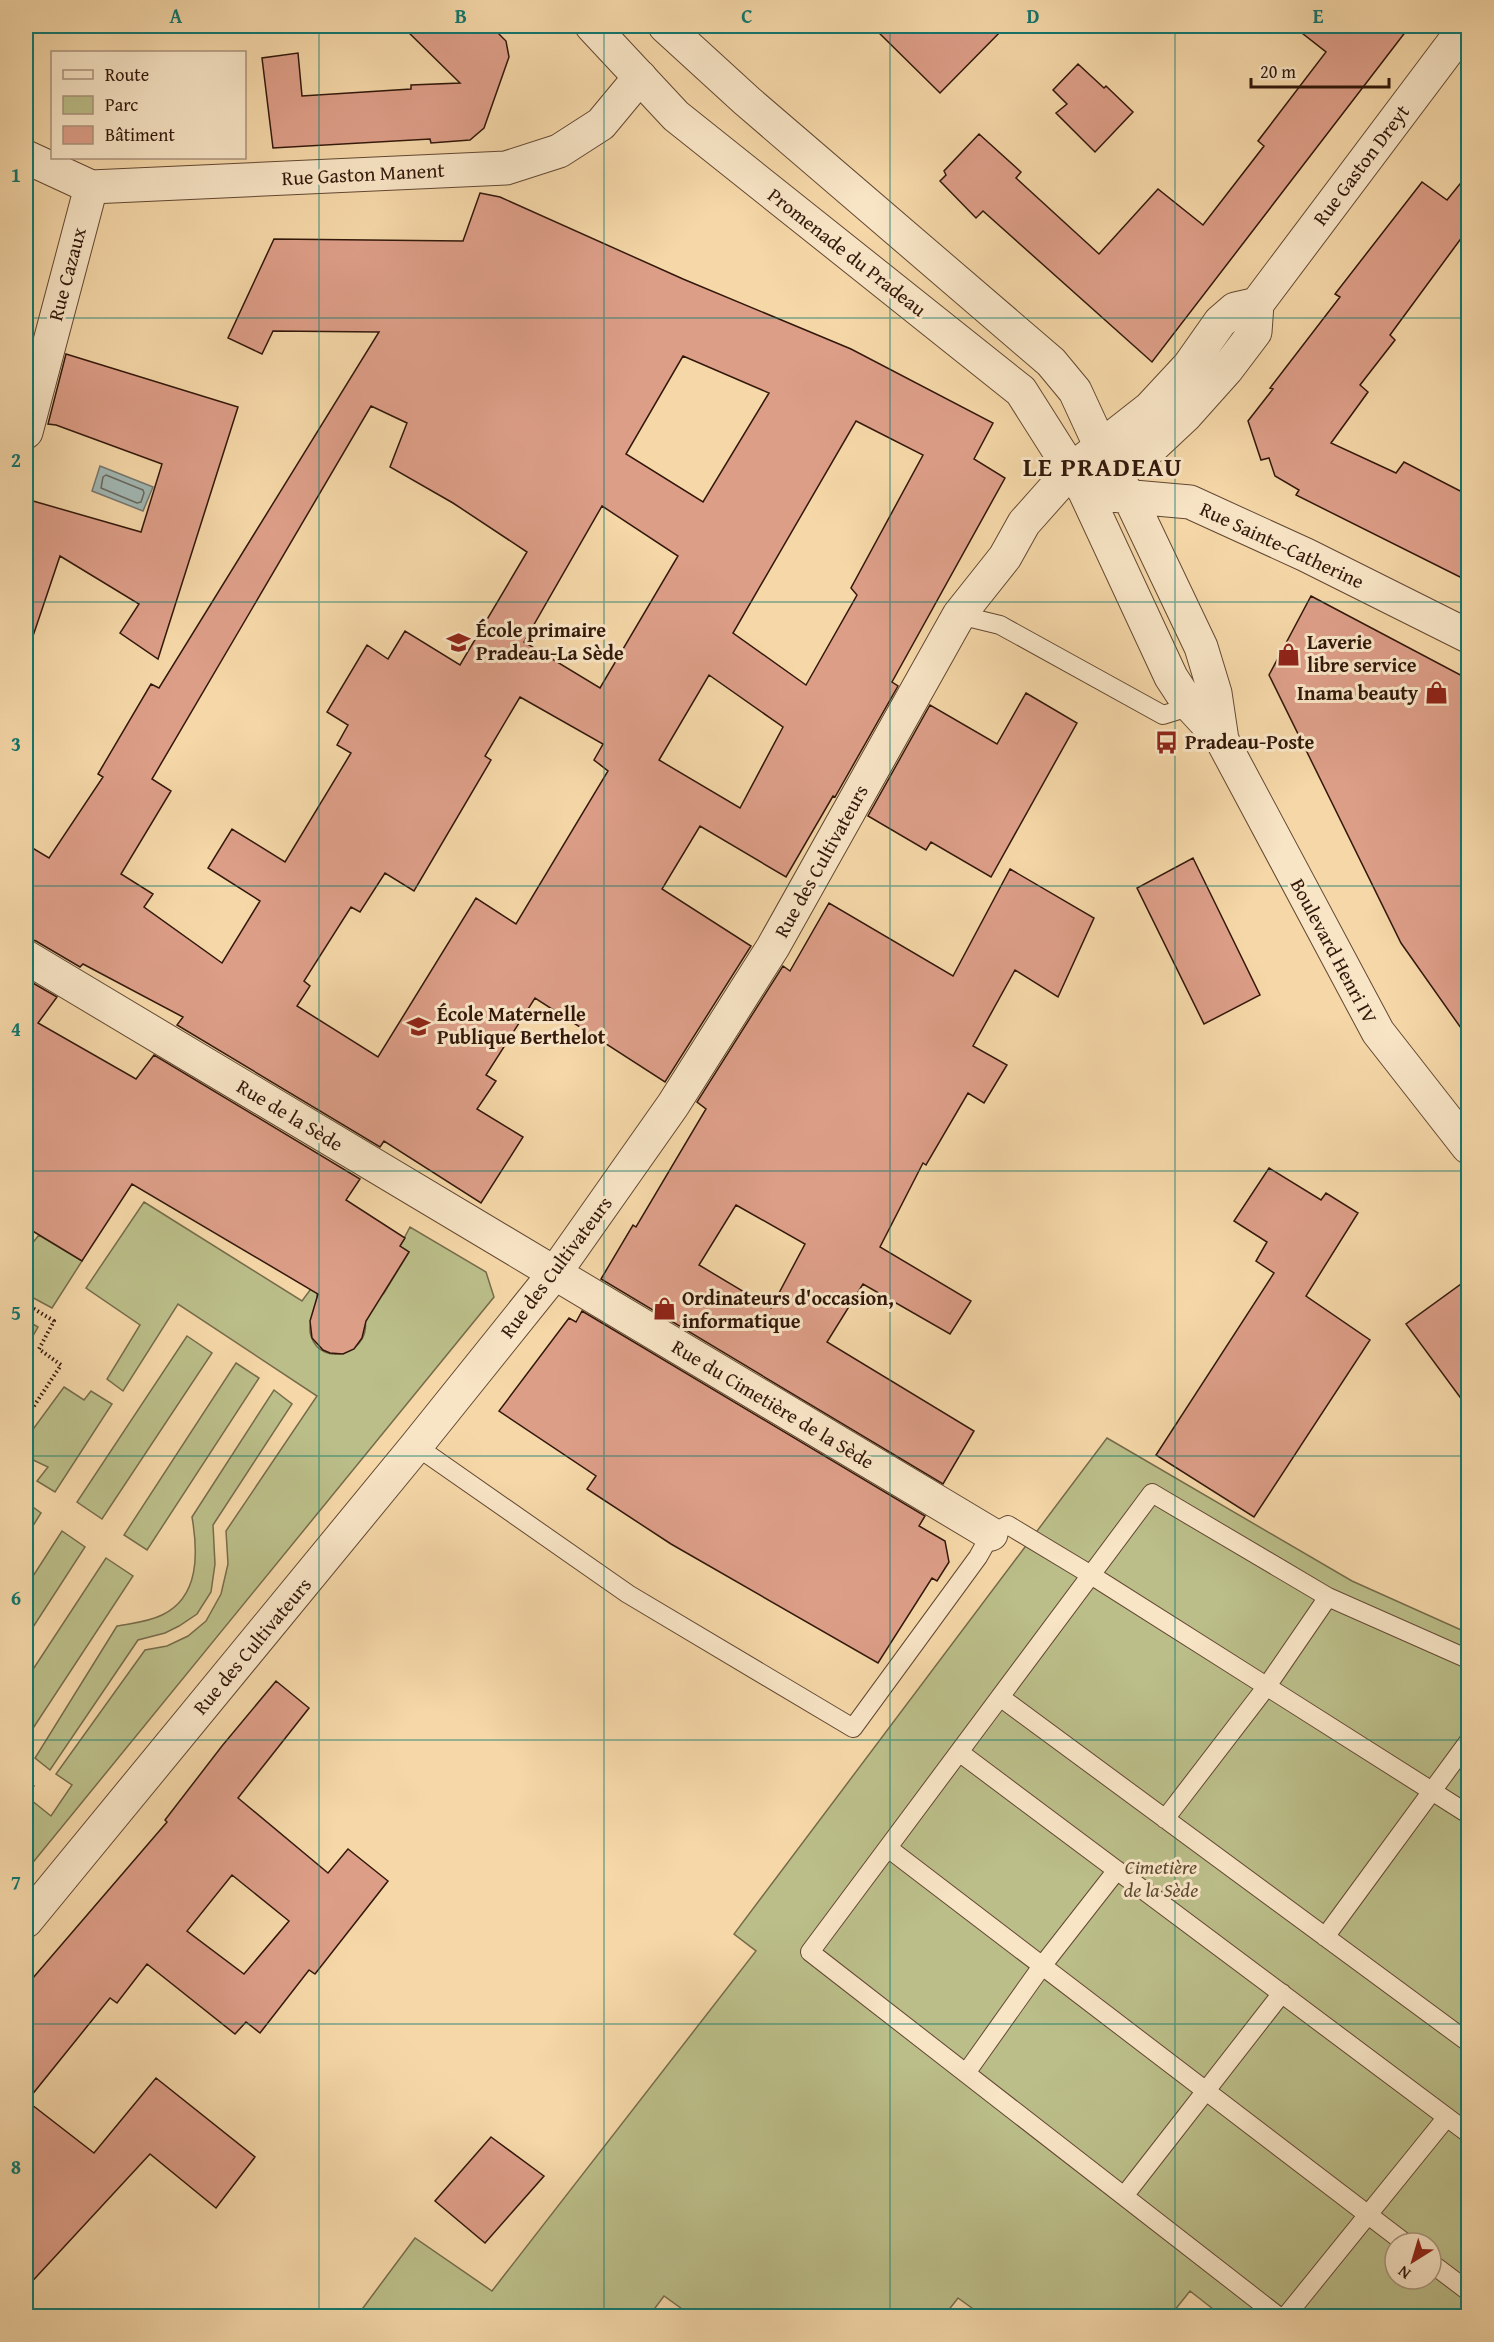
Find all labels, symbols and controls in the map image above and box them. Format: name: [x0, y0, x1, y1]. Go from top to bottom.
text: A: [170, 1, 183, 30]
text: B: [455, 1, 467, 30]
text: C: [741, 1, 753, 30]
text: D: [1026, 1, 1040, 30]
text: E: [1313, 1, 1324, 30]
legend: [51, 51, 246, 159]
scale bar: [1251, 51, 1389, 89]
text: 20 m: [1260, 58, 1296, 85]
text: Route: [105, 61, 149, 88]
text: Parc: [105, 91, 138, 118]
street label: Rue Gaston Dreyt: [1305, 98, 1416, 231]
text: Bâtiment: [105, 121, 175, 148]
street label: Rue Gaston Manent: [281, 155, 445, 192]
text: 1: [11, 160, 21, 189]
street label: Promenade du Pradeau: [762, 180, 933, 323]
street label: Rue Cazaux: [40, 223, 93, 324]
text: 2: [11, 445, 21, 474]
district label: LE PRADEAU: [1023, 447, 1183, 486]
street label: Rue Sainte-Catherine: [1195, 494, 1369, 595]
place label: École primaire Pradeau-La Sède: [476, 615, 624, 667]
place label: Laverie libre service: [1307, 627, 1417, 679]
school or university icon: École primaire Pradeau-La Sède: [445, 629, 471, 655]
shop icon: Laverie libre service: [1276, 641, 1302, 667]
place label: Inama beauty: [1297, 678, 1419, 707]
shop icon: Inama beauty: [1423, 680, 1449, 706]
place label: Pradeau-Poste: [1185, 727, 1315, 756]
text: 3: [11, 729, 21, 758]
bus stop icon: Pradeau-Poste: [1154, 729, 1180, 755]
street label: Rue des Cultivateurs: [766, 779, 875, 943]
street label: Boulevard Henri IV: [1284, 873, 1385, 1029]
place label: École Maternelle Publique Berthelot: [437, 999, 606, 1051]
school or university icon: École Maternelle Publique Berthelot: [406, 1013, 432, 1039]
text: 4: [11, 1014, 21, 1043]
street label: Rue de la Sède: [232, 1071, 349, 1158]
street label: Rue des Cultivateurs: [493, 1190, 619, 1344]
place label: Ordinateurs d'occasion, informatique: [682, 1283, 894, 1335]
shop icon: Ordinateurs d'occasion, informatique: [651, 1296, 677, 1322]
text: 5: [11, 1298, 21, 1327]
street label: Rue du Cimetière de la Sède: [667, 1332, 880, 1476]
street label: Rue des Cultivateurs: [186, 1571, 318, 1720]
text: 6: [11, 1583, 21, 1612]
park label: Cimetière de la Sède: [1124, 1852, 1198, 1904]
text: 7: [11, 1867, 21, 1896]
text: 8: [11, 2152, 21, 2181]
north arrow: [1383, 2231, 1443, 2291]
text: N: [1392, 2260, 1415, 2286]

